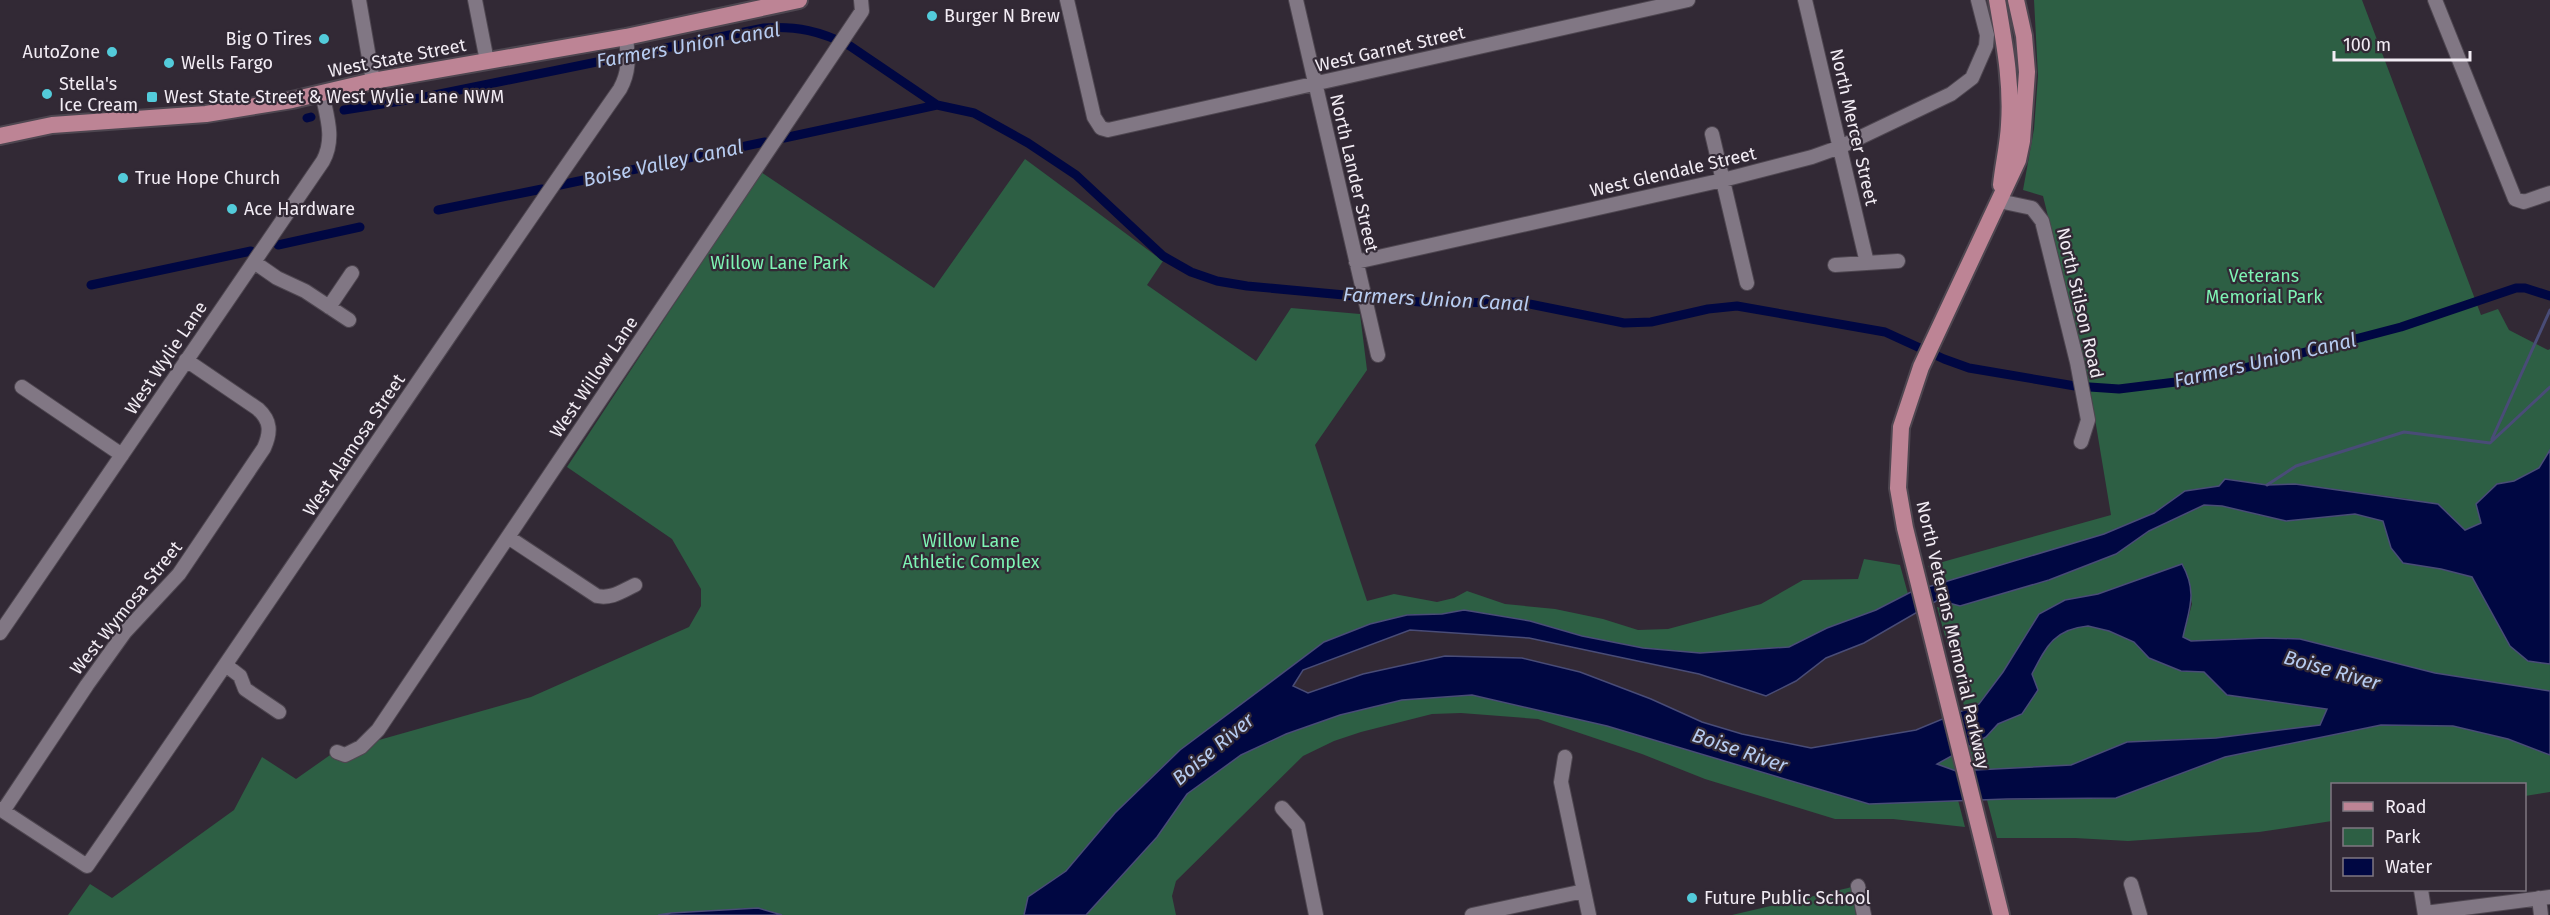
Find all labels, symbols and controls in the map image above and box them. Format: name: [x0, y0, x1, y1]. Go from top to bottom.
place label: Burger N Brew: [944, 5, 1060, 27]
marker: Burger N Brew: [925, 9, 939, 23]
water label: Farmers Union Canal: [594, 17, 782, 73]
street label: West Garnet Street: [1313, 21, 1467, 77]
scale bar: [2334, 24, 2470, 62]
place label: Big O Tires: [226, 28, 312, 50]
marker: Big O Tires: [317, 32, 331, 46]
street label: West State Street: [326, 34, 468, 82]
text: 100 m: [2343, 34, 2391, 56]
place label: AutoZone: [23, 41, 100, 63]
marker: AutoZone: [105, 45, 119, 59]
street label: North Mercer Street: [1825, 46, 1883, 208]
place label: Wells Fargo: [181, 52, 273, 74]
marker: Wells Fargo: [162, 56, 176, 70]
place label: Stella's Ice Cream: [59, 73, 138, 116]
place label: West State Street & West Wylie Lane NWM: [164, 86, 504, 108]
marker: Stella's Ice Cream: [40, 87, 54, 101]
marker: West State Street & West Wylie Lane NWM: [145, 90, 159, 104]
street label: North Lander Street: [1325, 92, 1383, 255]
water label: Boise Valley Canal: [581, 134, 745, 192]
street label: West Glendale Street: [1588, 142, 1759, 202]
place label: True Hope Church: [135, 167, 280, 189]
marker: True Hope Church: [116, 171, 130, 185]
place label: Ace Hardware: [244, 198, 355, 220]
marker: Ace Hardware: [225, 202, 239, 216]
street label: North Stilson Road: [2052, 226, 2108, 380]
park label: Willow Lane Park: [710, 252, 849, 274]
park label: Veterans Memorial Park: [2206, 265, 2323, 308]
water label: Farmers Union Canal: [1342, 282, 1530, 316]
street label: West Wylie Lane: [120, 297, 212, 419]
street label: West Willow Lane: [545, 312, 643, 442]
water label: Farmers Union Canal: [2171, 327, 2359, 393]
street label: West Alamosa Street: [298, 369, 410, 520]
street label: North Veterans Memorial Parkway: [1911, 499, 1995, 771]
park label: Willow Lane Athletic Complex: [902, 530, 1040, 573]
street label: West Wymosa Street: [65, 536, 187, 679]
water label: Boise River: [2281, 645, 2384, 696]
water label: Boise River: [1167, 707, 1260, 790]
water label: Boise River: [1689, 723, 1792, 778]
legend: [2331, 783, 2526, 891]
text: Road: [2385, 796, 2427, 818]
text: Park: [2385, 826, 2421, 848]
text: Water: [2385, 856, 2432, 878]
place label: Future Public School: [1704, 887, 1871, 909]
marker: Future Public School: [1685, 891, 1699, 905]

